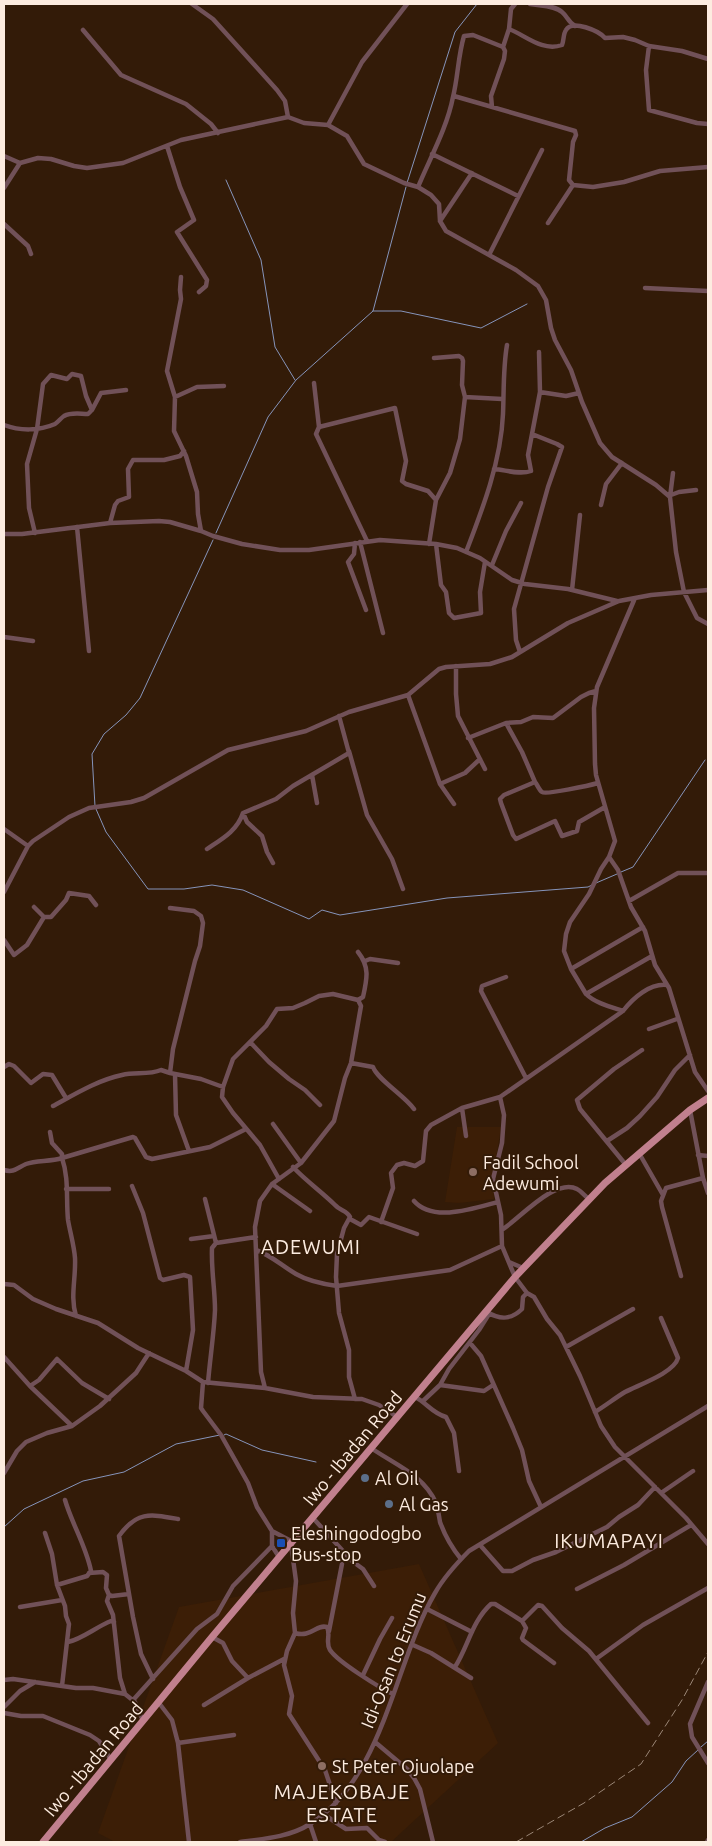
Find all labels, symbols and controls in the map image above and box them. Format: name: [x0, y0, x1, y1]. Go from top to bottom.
place label: Fadil School Adewumi: [483, 1152, 579, 1193]
marker: Fadil School Adewumi: [467, 1166, 479, 1178]
district label: ADEWUMI: [261, 1235, 361, 1258]
street label: Iwo - Ibadan Road: [299, 1387, 405, 1509]
place label: Al Oil: [375, 1468, 419, 1488]
marker: Al Oil: [359, 1472, 371, 1484]
place label: Al Gas: [399, 1494, 449, 1514]
marker: Al Gas: [383, 1498, 395, 1510]
place label: Eleshingodogbo Bus-stop: [291, 1523, 422, 1564]
district label: IKUMAPAYI: [554, 1529, 664, 1552]
marker: Eleshingodogbo Bus-stop: [275, 1537, 287, 1549]
street label: Idi-Osan to Erumu: [357, 1589, 429, 1731]
street label: Iwo - Ibadan Road: [40, 1698, 146, 1820]
place label: St Peter Ojuolape: [332, 1756, 475, 1776]
marker: St Peter Ojuolape: [316, 1760, 328, 1772]
district label: MAJEKOBAJE ESTATE: [274, 1780, 410, 1826]

